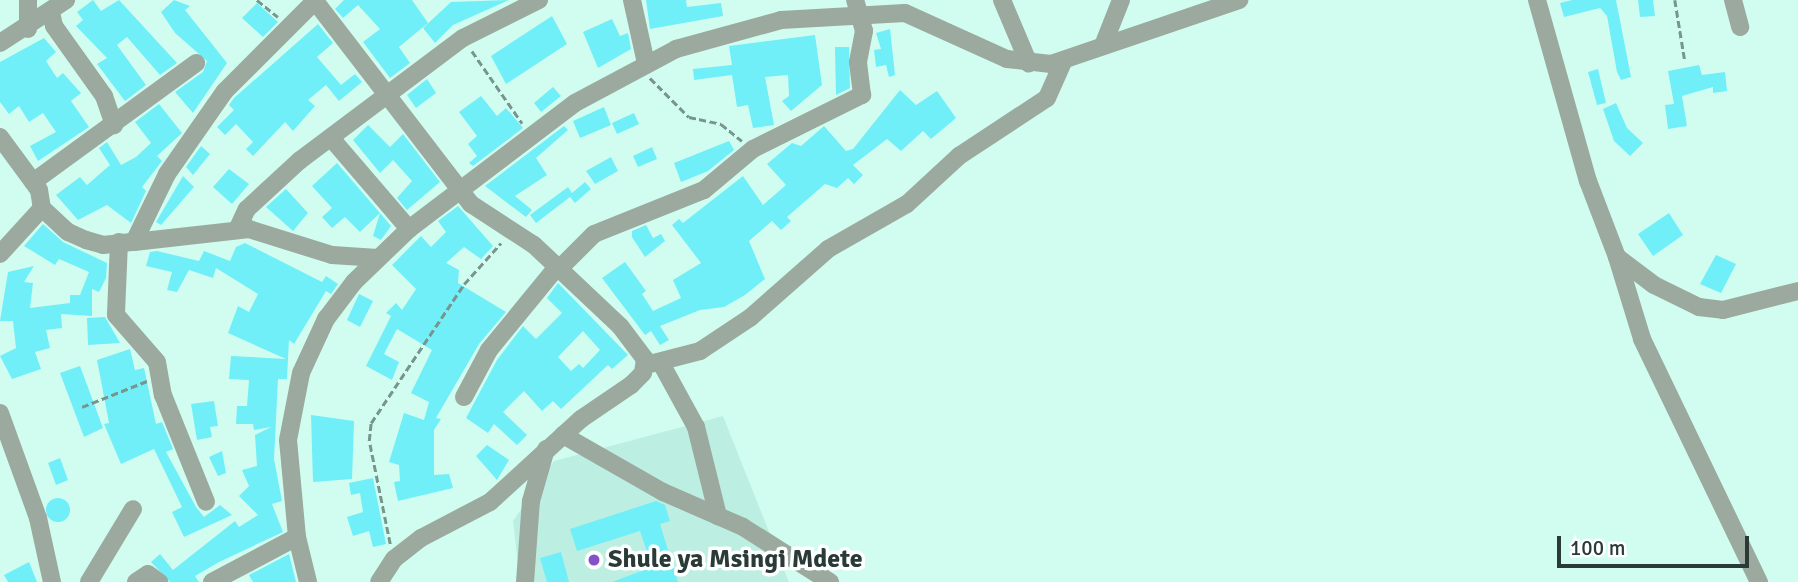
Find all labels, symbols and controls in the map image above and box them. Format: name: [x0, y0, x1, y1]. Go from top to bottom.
scale bar: [1560, 522, 1752, 566]
text: 100 m: [1570, 535, 1625, 561]
place label: Shule ya Msingi Mdete: [608, 544, 863, 576]
marker: Shule ya Msingi Mdete: [586, 552, 602, 568]

